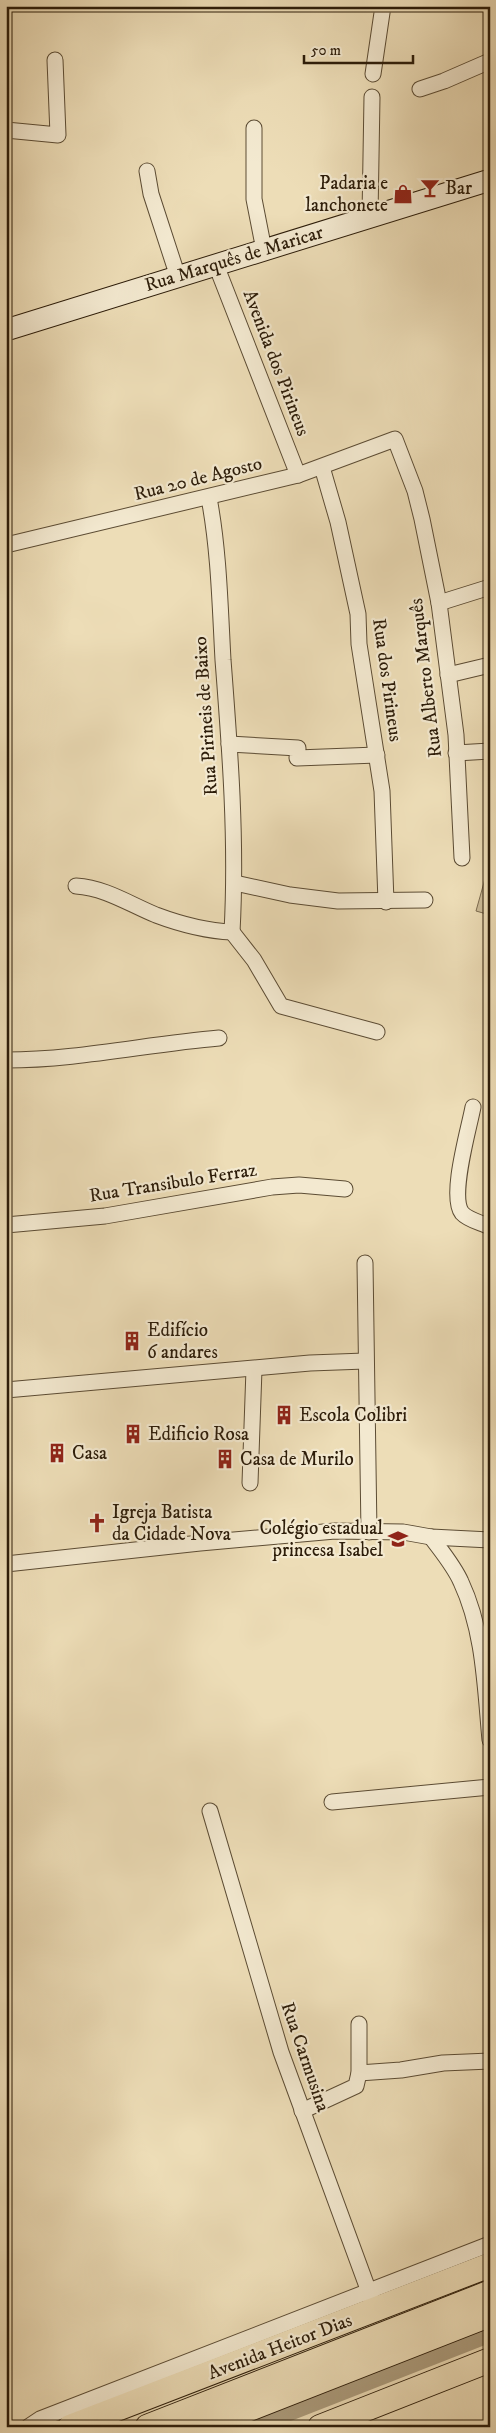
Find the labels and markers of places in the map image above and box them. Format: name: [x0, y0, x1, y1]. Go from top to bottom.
place label: Padaria e lanchonete: [305, 172, 388, 217]
bar icon: Bar: [419, 177, 441, 199]
place label: Bar: [445, 177, 472, 200]
shop icon: Padaria e lanchonete: [392, 183, 414, 205]
place label: Edifício 6 andares: [147, 1319, 218, 1364]
building icon: Edifício 6 andares: [121, 1330, 143, 1352]
building icon: Escola Colibri: [273, 1404, 295, 1426]
place label: Escola Colibri: [299, 1404, 407, 1427]
building icon: Edificio Rosa: [122, 1423, 144, 1445]
place label: Edificio Rosa: [148, 1423, 249, 1446]
building icon: Casa: [46, 1442, 68, 1464]
place label: Casa: [72, 1442, 107, 1465]
building icon: Casa de Murilo: [214, 1448, 236, 1470]
place label: Casa de Murilo: [240, 1448, 354, 1471]
place label: Igreja Batista da Cidade Nova: [112, 1501, 231, 1546]
church icon: Igreja Batista da Cidade Nova: [86, 1512, 108, 1534]
place label: Colégio estadual princesa Isabel: [259, 1517, 383, 1562]
school or university icon: Colégio estadual princesa Isabel: [387, 1528, 409, 1550]

